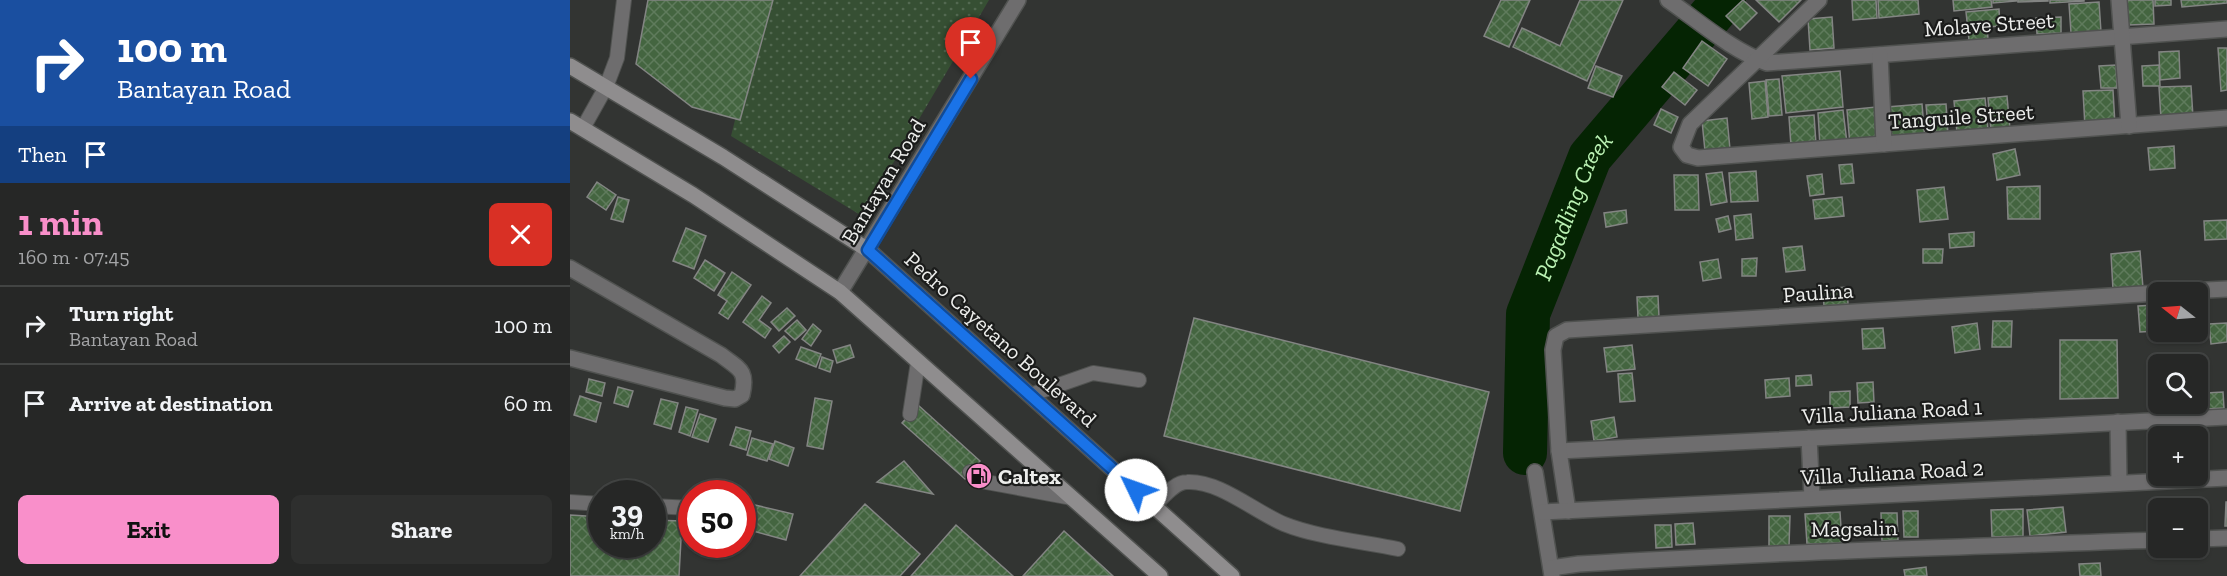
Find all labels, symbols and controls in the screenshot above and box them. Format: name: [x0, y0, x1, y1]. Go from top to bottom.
street label: Molave Street: [1923, 6, 2056, 43]
pin: [945, 17, 996, 79]
text: 100 m: [117, 22, 227, 73]
icon: right: [18, 24, 96, 102]
icon: arrive: [954, 26, 987, 59]
text: Bantayan Road: [117, 73, 291, 105]
street label: Tanguile Street: [1887, 98, 2036, 135]
street label: Bantayan Road: [835, 114, 931, 249]
water label: Pagadling Creek: [1528, 126, 1619, 284]
icon: arrive: [79, 138, 112, 171]
text: Then: [18, 141, 67, 168]
text: 1 min: [18, 201, 103, 244]
button: close: [489, 203, 552, 266]
text: 160 m · 07:45: [18, 245, 130, 269]
street label: Pedro Cayetano Boulevard: [899, 246, 1102, 433]
street label: Paulina: [1782, 277, 1855, 308]
north arrow: [2148, 282, 2208, 342]
map controls: [2148, 282, 2208, 558]
text: Turn right: [69, 300, 173, 327]
icon: right: [18, 309, 51, 342]
text: 100 m: [494, 312, 552, 339]
text: Bantayan Road: [69, 327, 198, 351]
button: search: [2148, 354, 2208, 414]
icon: arrive: [18, 387, 51, 420]
text: Arrive at destination: [69, 390, 272, 417]
text: 60 m: [504, 390, 552, 417]
street label: Villa Juliana Road 1: [1800, 393, 1983, 430]
button: +: [2148, 426, 2208, 486]
street label: Villa Juliana Road 2: [1799, 454, 1984, 491]
position arrow: [1104, 458, 1168, 522]
fuel station icon: Caltex: [964, 461, 994, 491]
place label: Caltex: [998, 463, 1061, 490]
speed limit sign: 50: [678, 480, 756, 558]
text: 39: [611, 494, 643, 530]
button: Exit: [18, 495, 279, 564]
button: Share: [291, 495, 552, 564]
button: −: [2148, 498, 2208, 558]
street label: Magsalin: [1810, 514, 1898, 543]
text: km/h: [610, 525, 644, 543]

